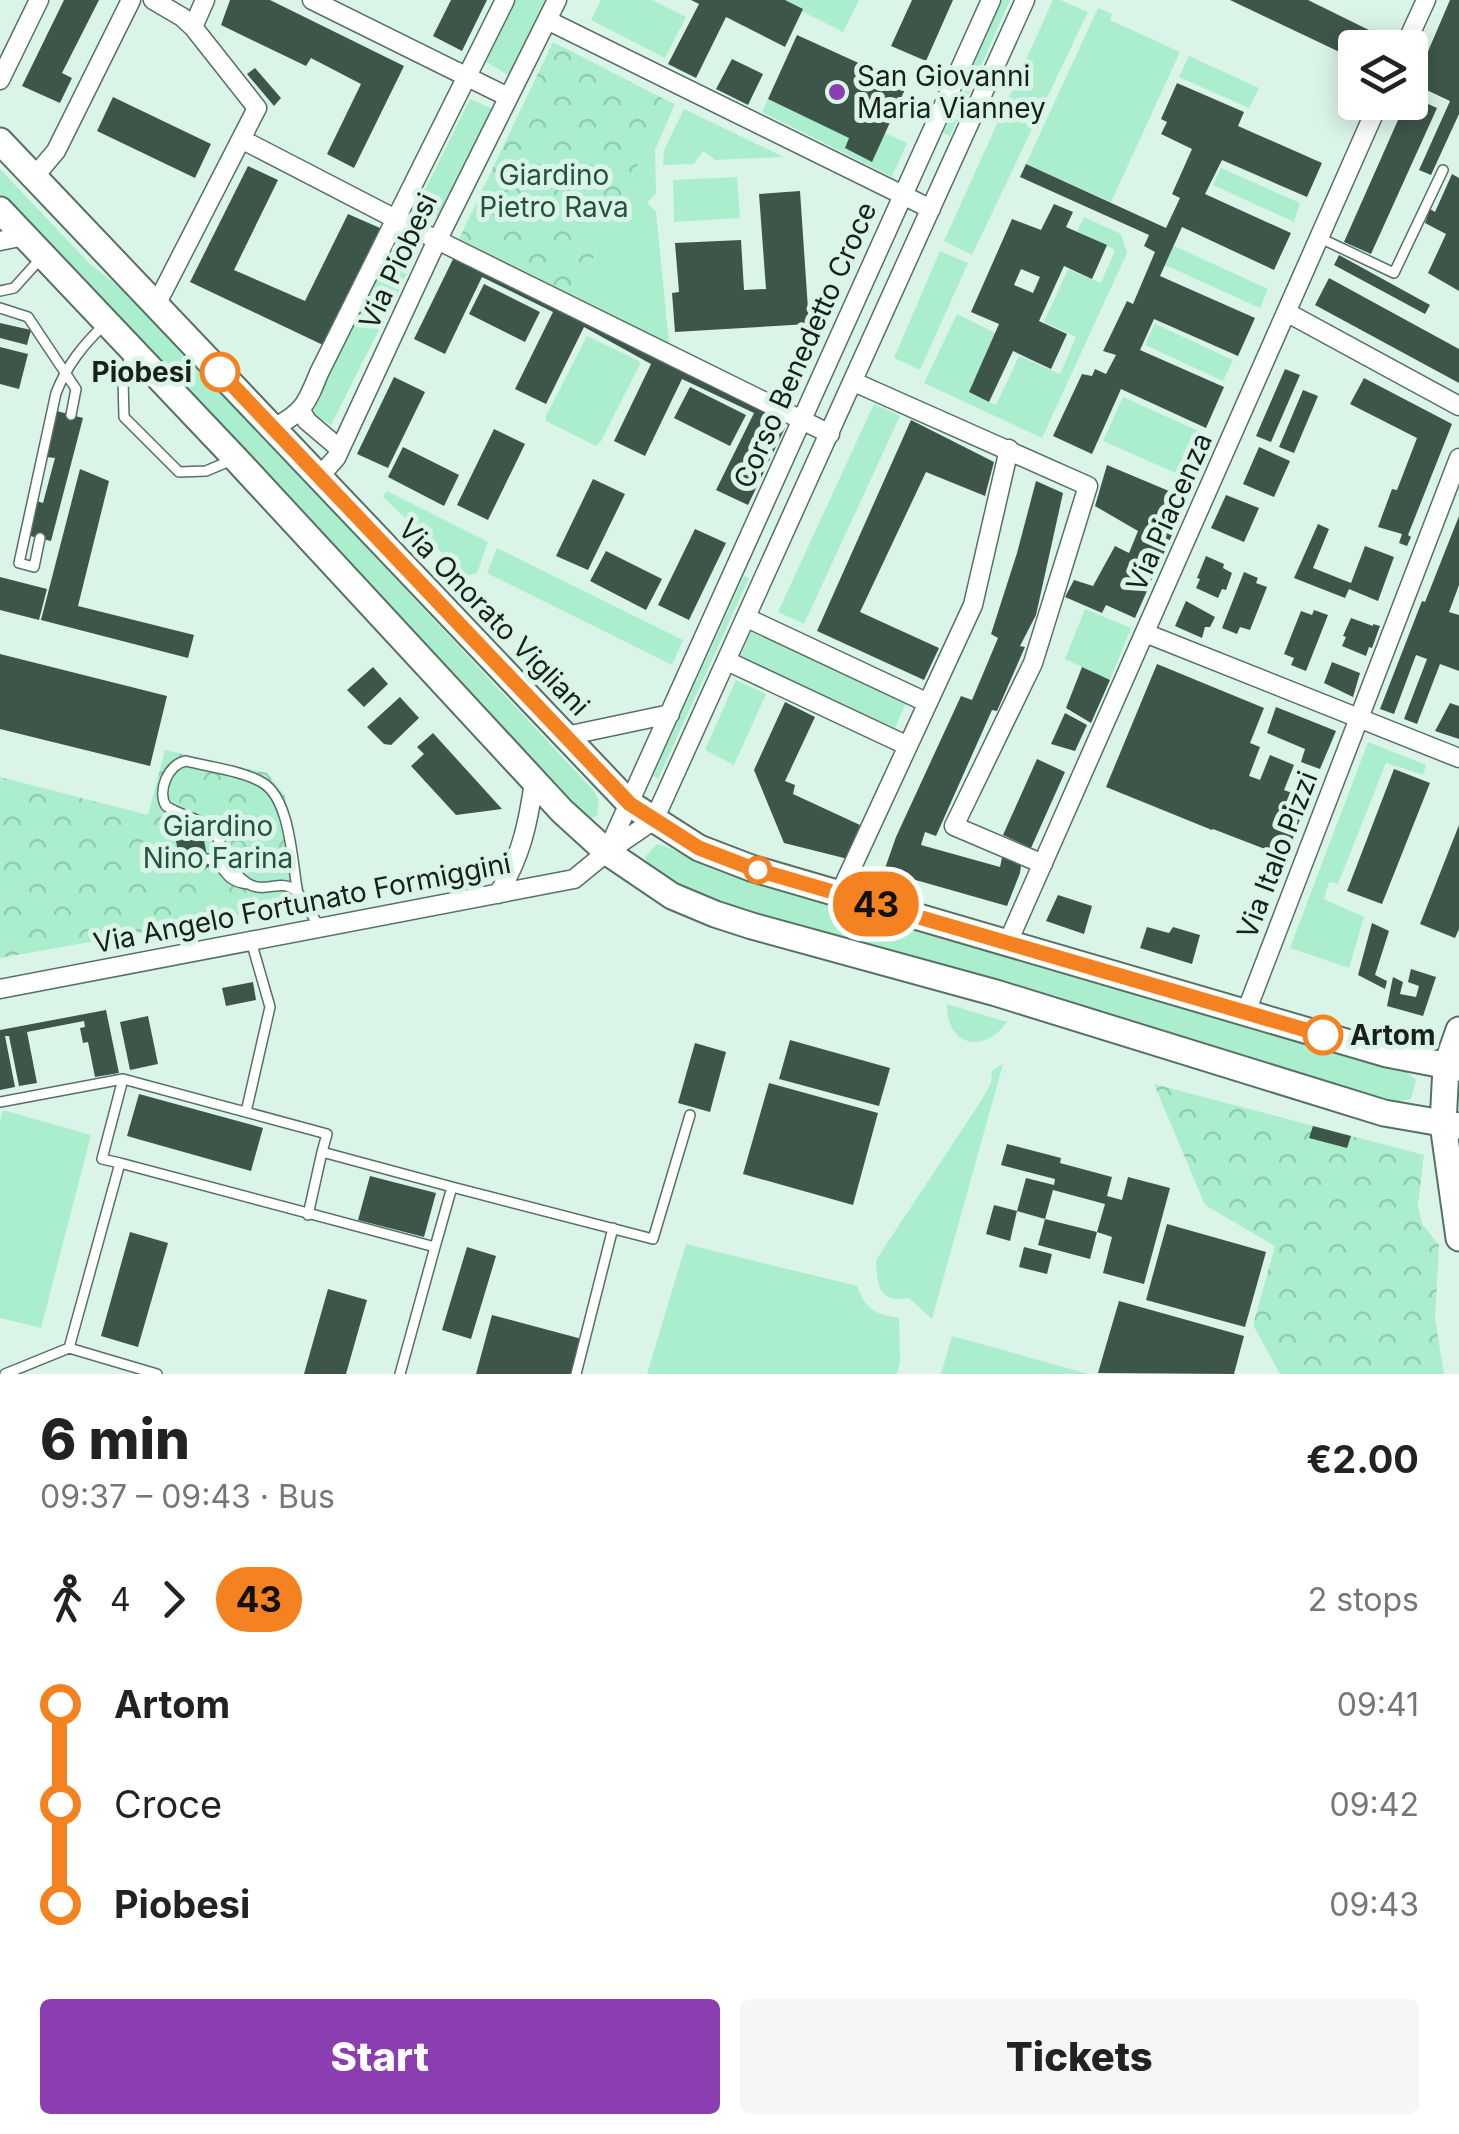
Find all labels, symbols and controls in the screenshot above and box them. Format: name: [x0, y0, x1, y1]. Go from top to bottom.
map controls: [1338, 30, 1428, 120]
button: layers: [1338, 30, 1428, 120]
place label: San Giovanni Maria Vianney: [857, 59, 1046, 125]
marker: San Giovanni Maria Vianney: [826, 81, 848, 103]
park label: Giardino Pietro Rava: [479, 158, 629, 224]
street label: Via Piobesi: [352, 188, 444, 334]
street label: Corso Benedetto Croce: [726, 197, 884, 493]
marker: Piobesi: [201, 353, 239, 391]
place label: Piobesi: [91, 355, 192, 389]
street label: Via Piacenza: [1119, 427, 1219, 597]
street label: Via Onorato Vigliani: [391, 512, 597, 722]
street label: Via Italo Pizzi: [1230, 767, 1324, 943]
park label: Giardino Nino Farina: [143, 809, 293, 875]
street label: Via Angelo Fortunato Formiggini: [91, 846, 513, 960]
unlabelled marker: [745, 857, 771, 883]
line badge: 43: [831, 872, 921, 936]
text: 43: [853, 883, 899, 925]
marker: Artom: [1304, 1016, 1342, 1054]
place label: Artom: [1350, 1018, 1436, 1052]
text: 6 min: [40, 1406, 190, 1472]
text: €2.00: [1306, 1436, 1419, 1482]
text: 09:37 – 09:43 · Bus: [40, 1477, 335, 1516]
icon: walk: [40, 1572, 95, 1627]
icon: forward: [146, 1572, 201, 1627]
text: 43: [236, 1578, 282, 1620]
text: 4: [110, 1580, 131, 1619]
text: 2 stops: [1308, 1580, 1419, 1619]
text: Artom: [114, 1681, 230, 1727]
text: 09:41: [1337, 1685, 1419, 1724]
text: Croce: [114, 1781, 222, 1827]
text: 09:42: [1330, 1785, 1419, 1824]
text: Piobesi: [114, 1881, 250, 1927]
text: 09:43: [1329, 1885, 1419, 1924]
button: Start: [40, 1999, 720, 2114]
button: Tickets: [740, 1999, 1419, 2114]

